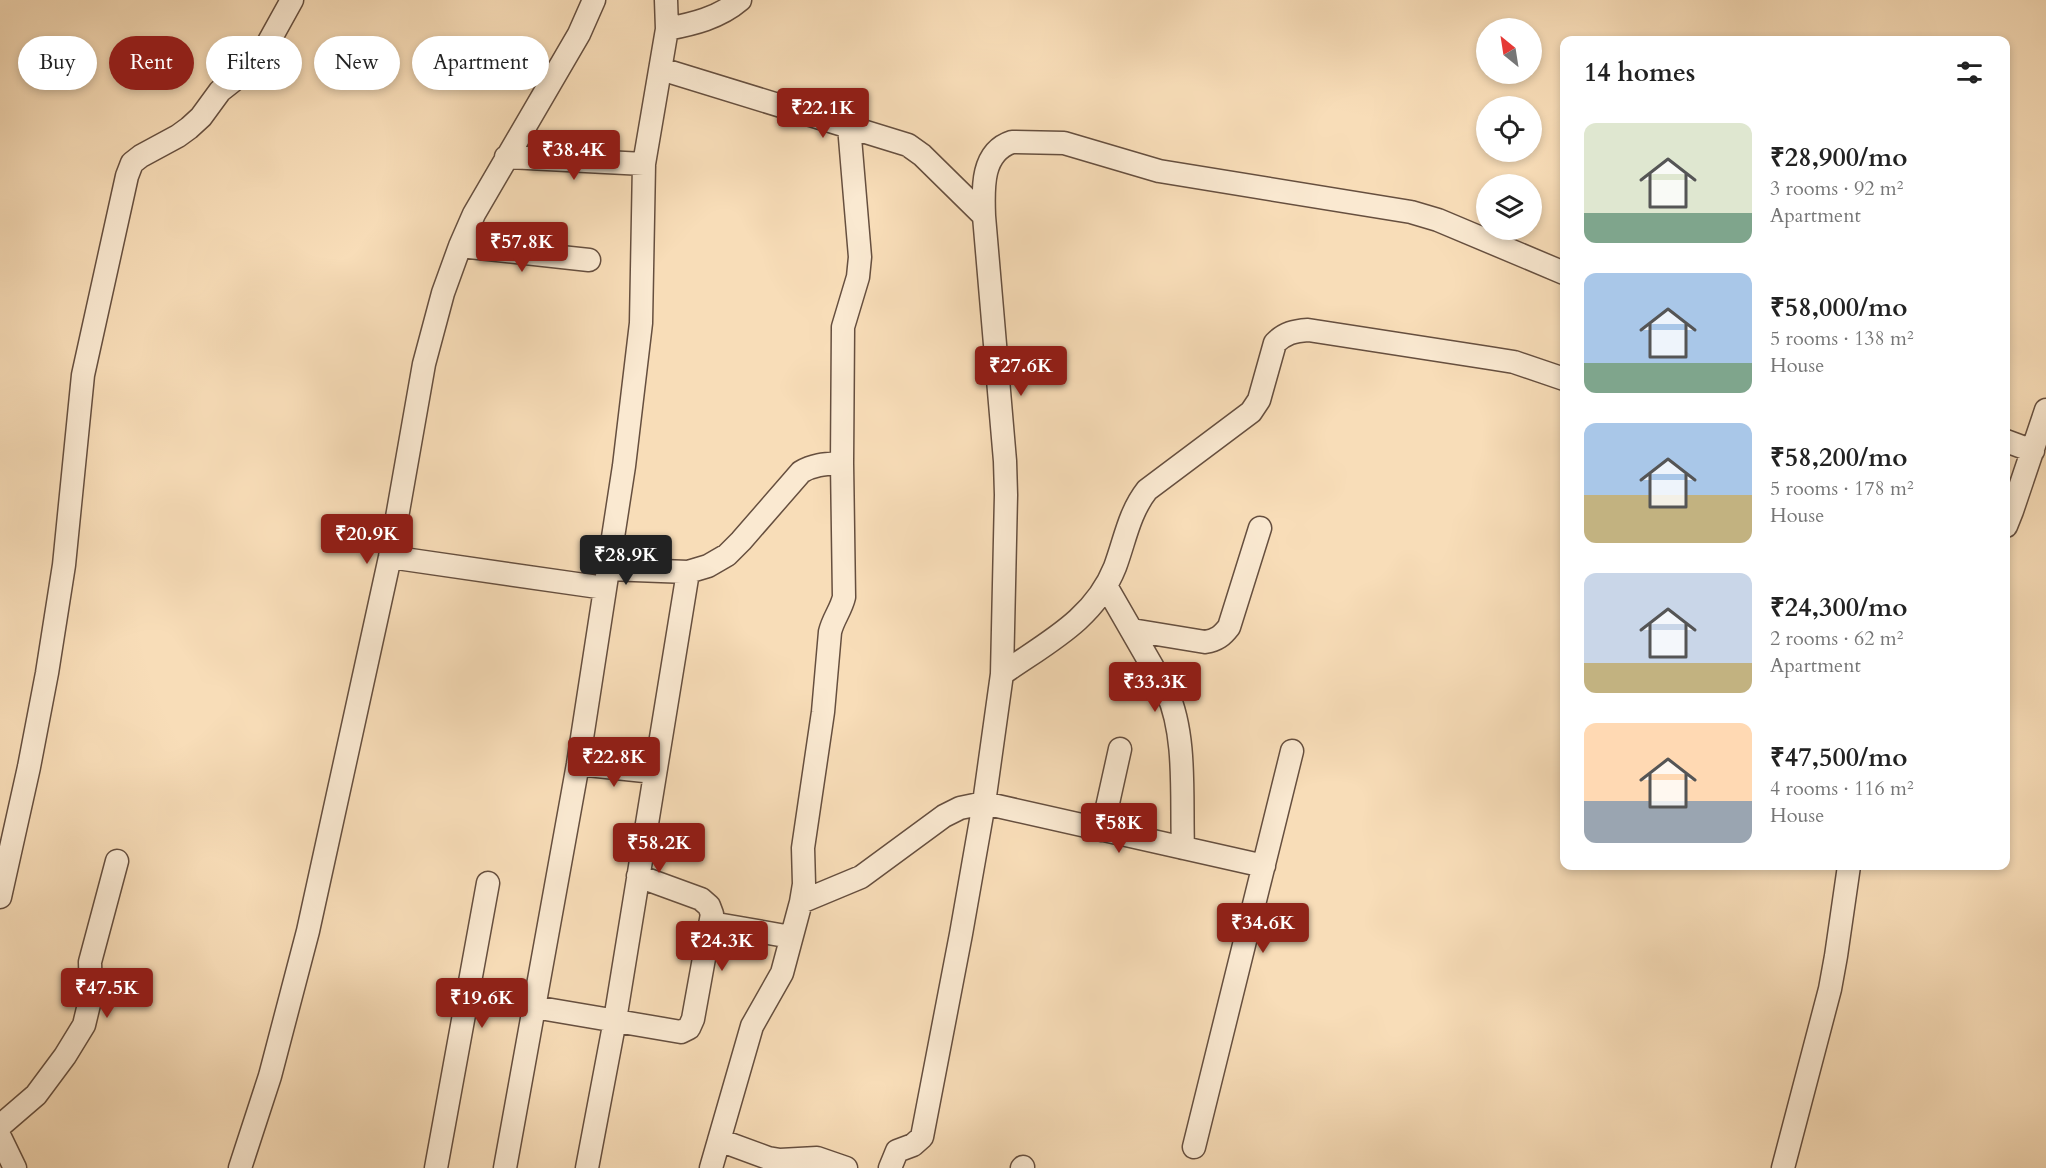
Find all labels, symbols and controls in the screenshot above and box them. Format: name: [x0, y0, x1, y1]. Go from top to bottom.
north arrow: [1476, 18, 1542, 84]
map controls: [1476, 18, 1542, 240]
chip: Buy: [18, 36, 97, 90]
chip: Rent: [109, 36, 194, 90]
chip: Filters: [206, 36, 302, 90]
chip: New: [314, 36, 400, 90]
chip: Apartment: [412, 36, 549, 90]
text: 14 homes: [1584, 55, 1695, 90]
icon: filters: [1953, 56, 1986, 89]
pin: ₹22.1K: [774, 88, 872, 139]
text: ₹22.1K: [791, 94, 855, 121]
button: locate: [1476, 96, 1542, 162]
pin: ₹38.4K: [525, 130, 623, 181]
text: ₹38.4K: [542, 136, 606, 163]
text: ₹28,900/mo: [1770, 140, 1907, 175]
icon: home: [1632, 147, 1704, 219]
button: layers: [1476, 174, 1542, 240]
text: 3 rooms · 92 m²: [1770, 175, 1903, 202]
text: Apartment: [1770, 202, 1861, 229]
pin: ₹57.8K: [473, 222, 571, 273]
text: ₹57.8K: [490, 228, 554, 255]
text: ₹58,000/mo: [1770, 290, 1907, 325]
icon: home: [1632, 297, 1704, 369]
text: 5 rooms · 138 m²: [1770, 325, 1914, 352]
pin: ₹27.6K: [972, 346, 1070, 397]
text: ₹27.6K: [989, 352, 1053, 379]
text: House: [1770, 352, 1824, 379]
text: ₹58,200/mo: [1770, 440, 1907, 475]
icon: home: [1632, 447, 1704, 519]
text: 5 rooms · 178 m²: [1770, 475, 1914, 502]
text: House: [1770, 502, 1824, 529]
pin: ₹20.9K: [318, 514, 416, 565]
text: ₹20.9K: [335, 520, 399, 547]
pin: ₹28.9K: [577, 535, 675, 586]
text: ₹28.9K: [594, 541, 658, 568]
text: ₹24,300/mo: [1770, 590, 1907, 625]
icon: home: [1632, 597, 1704, 669]
text: 2 rooms · 62 m²: [1770, 625, 1903, 652]
text: Apartment: [1770, 652, 1861, 679]
pin: ₹33.3K: [1106, 662, 1204, 713]
text: ₹33.3K: [1123, 668, 1187, 695]
pin: ₹22.8K: [565, 737, 663, 788]
text: ₹47,500/mo: [1770, 740, 1907, 775]
text: ₹22.8K: [582, 743, 646, 770]
icon: home: [1632, 747, 1704, 819]
text: 4 rooms · 116 m²: [1770, 775, 1914, 802]
text: House: [1770, 802, 1824, 829]
pin: ₹58K: [1083, 803, 1155, 854]
text: ₹58K: [1095, 809, 1143, 836]
pin: ₹58.2K: [610, 823, 708, 874]
text: ₹58.2K: [627, 829, 691, 856]
pin: ₹34.6K: [1214, 903, 1312, 954]
text: ₹34.6K: [1231, 909, 1295, 936]
pin: ₹24.3K: [673, 921, 771, 972]
text: ₹24.3K: [690, 927, 754, 954]
pin: ₹47.5K: [58, 968, 156, 1019]
text: ₹47.5K: [75, 974, 139, 1001]
pin: ₹19.6K: [433, 978, 531, 1029]
text: ₹19.6K: [450, 984, 514, 1011]

